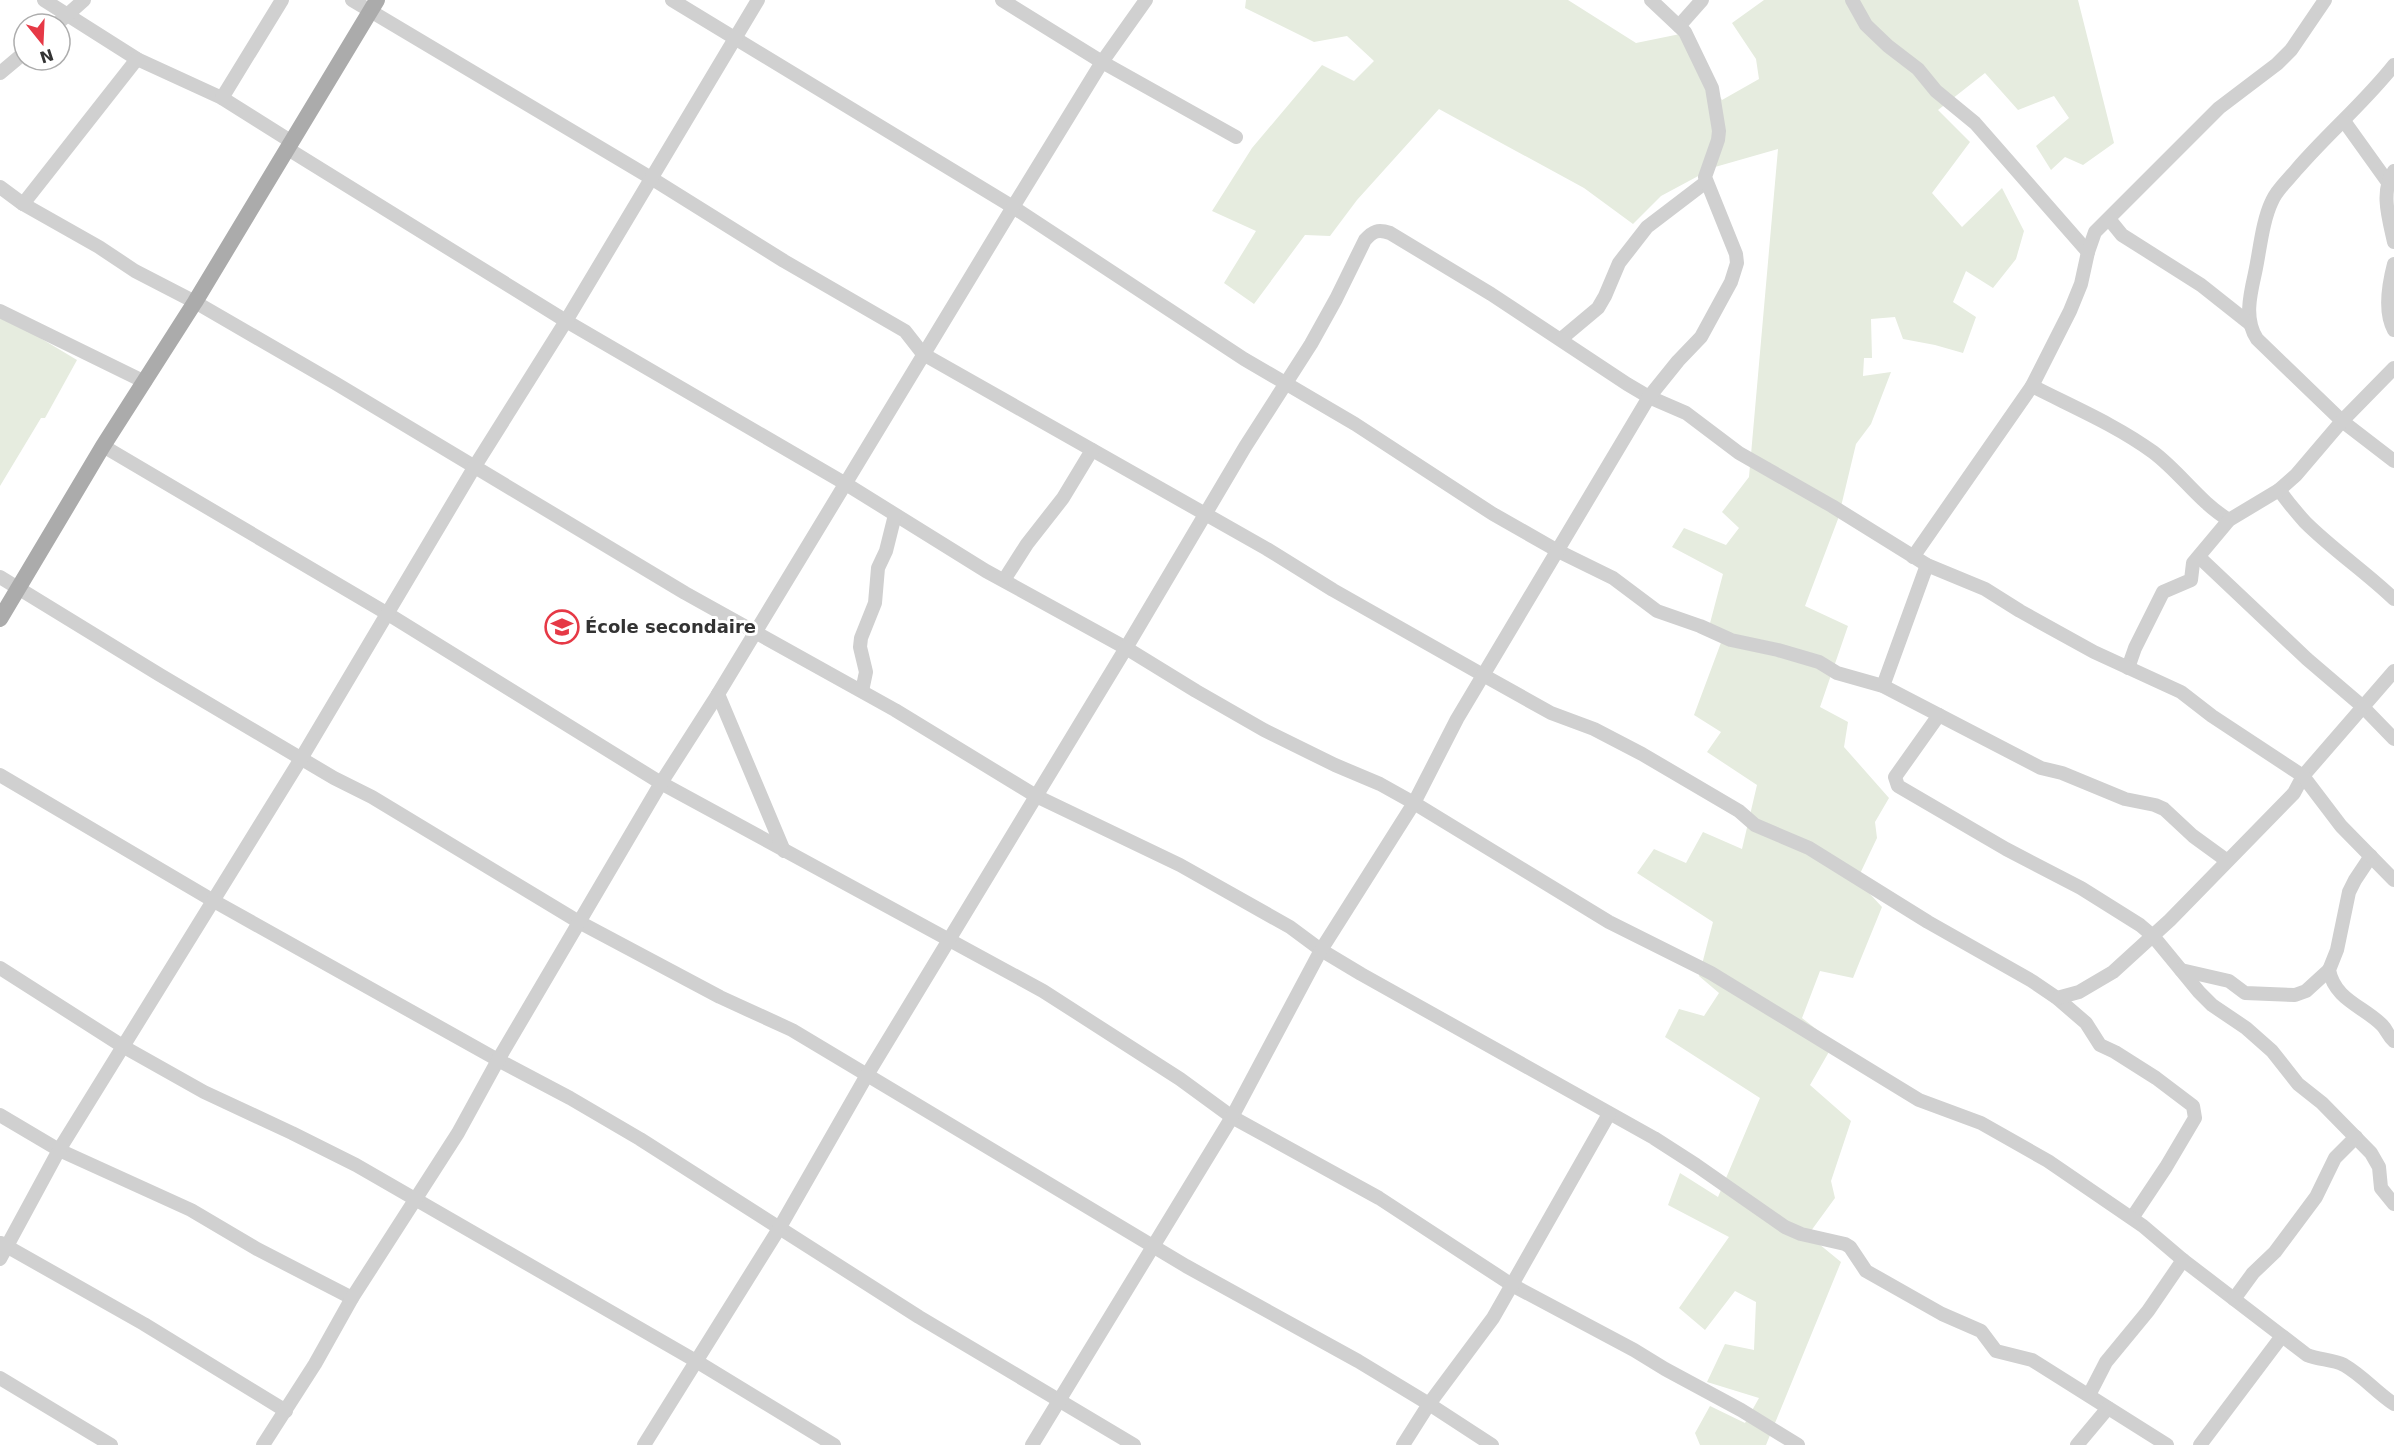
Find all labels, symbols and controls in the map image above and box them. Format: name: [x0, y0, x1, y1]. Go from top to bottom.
north arrow: [12, 12, 72, 72]
text: N: [37, 45, 56, 67]
school or university icon: École secondaire: [544, 609, 580, 645]
place label: École secondaire: [585, 616, 756, 637]

